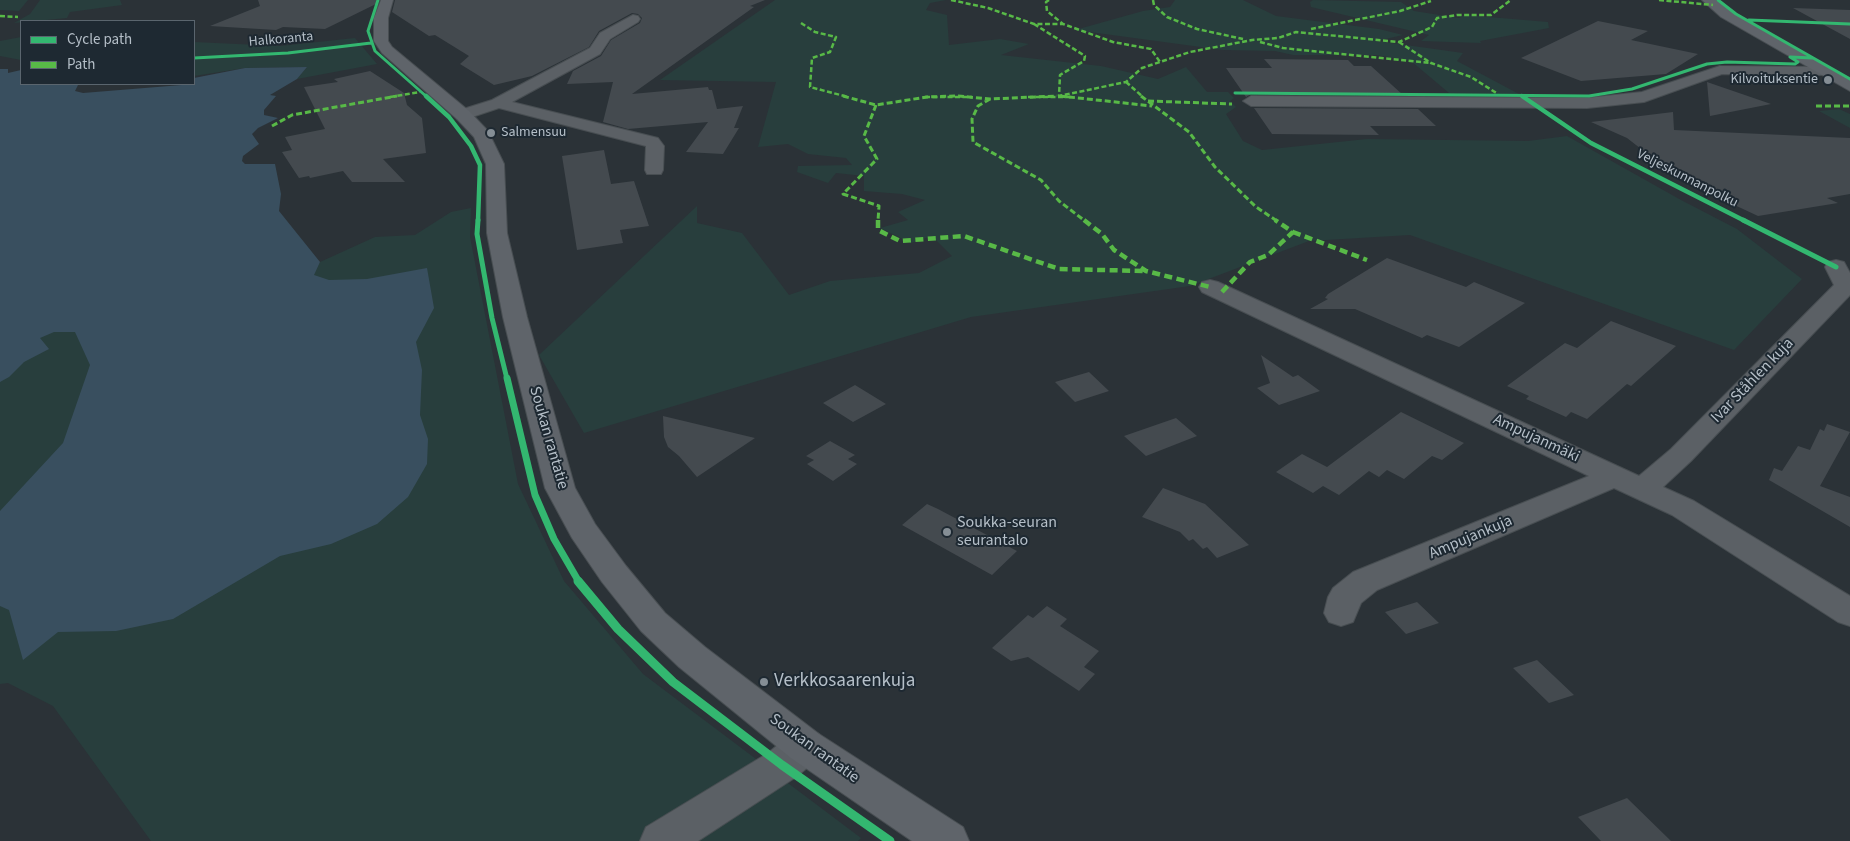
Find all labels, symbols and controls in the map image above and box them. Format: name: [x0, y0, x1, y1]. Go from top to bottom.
legend: [20, 20, 195, 85]
text: Cycle path: [67, 29, 132, 50]
street label: Halkoranta: [248, 29, 314, 51]
text: Path: [67, 54, 95, 75]
place label: Kilvoituksentie: [1730, 72, 1818, 88]
marker: Kilvoituksentie: [1822, 74, 1834, 86]
place label: Salmensuu: [501, 125, 566, 141]
marker: Salmensuu: [485, 127, 497, 139]
street label: Veljeskunnanpolku: [1633, 146, 1741, 212]
street label: Ivar Ståhlen kuja: [1708, 335, 1798, 427]
street label: Soukan rantatie: [524, 384, 572, 492]
street label: Ampujanmäki: [1490, 411, 1582, 467]
street label: Ampujankuja: [1426, 512, 1516, 564]
place label: Soukka-seuran seurantalo: [957, 513, 1057, 551]
marker: Soukka-seuran seurantalo: [941, 526, 953, 538]
place label: Verkkosaarenkuja: [774, 671, 915, 693]
marker: Verkkosaarenkuja: [758, 676, 770, 688]
street label: Soukan rantatie: [766, 710, 862, 788]

